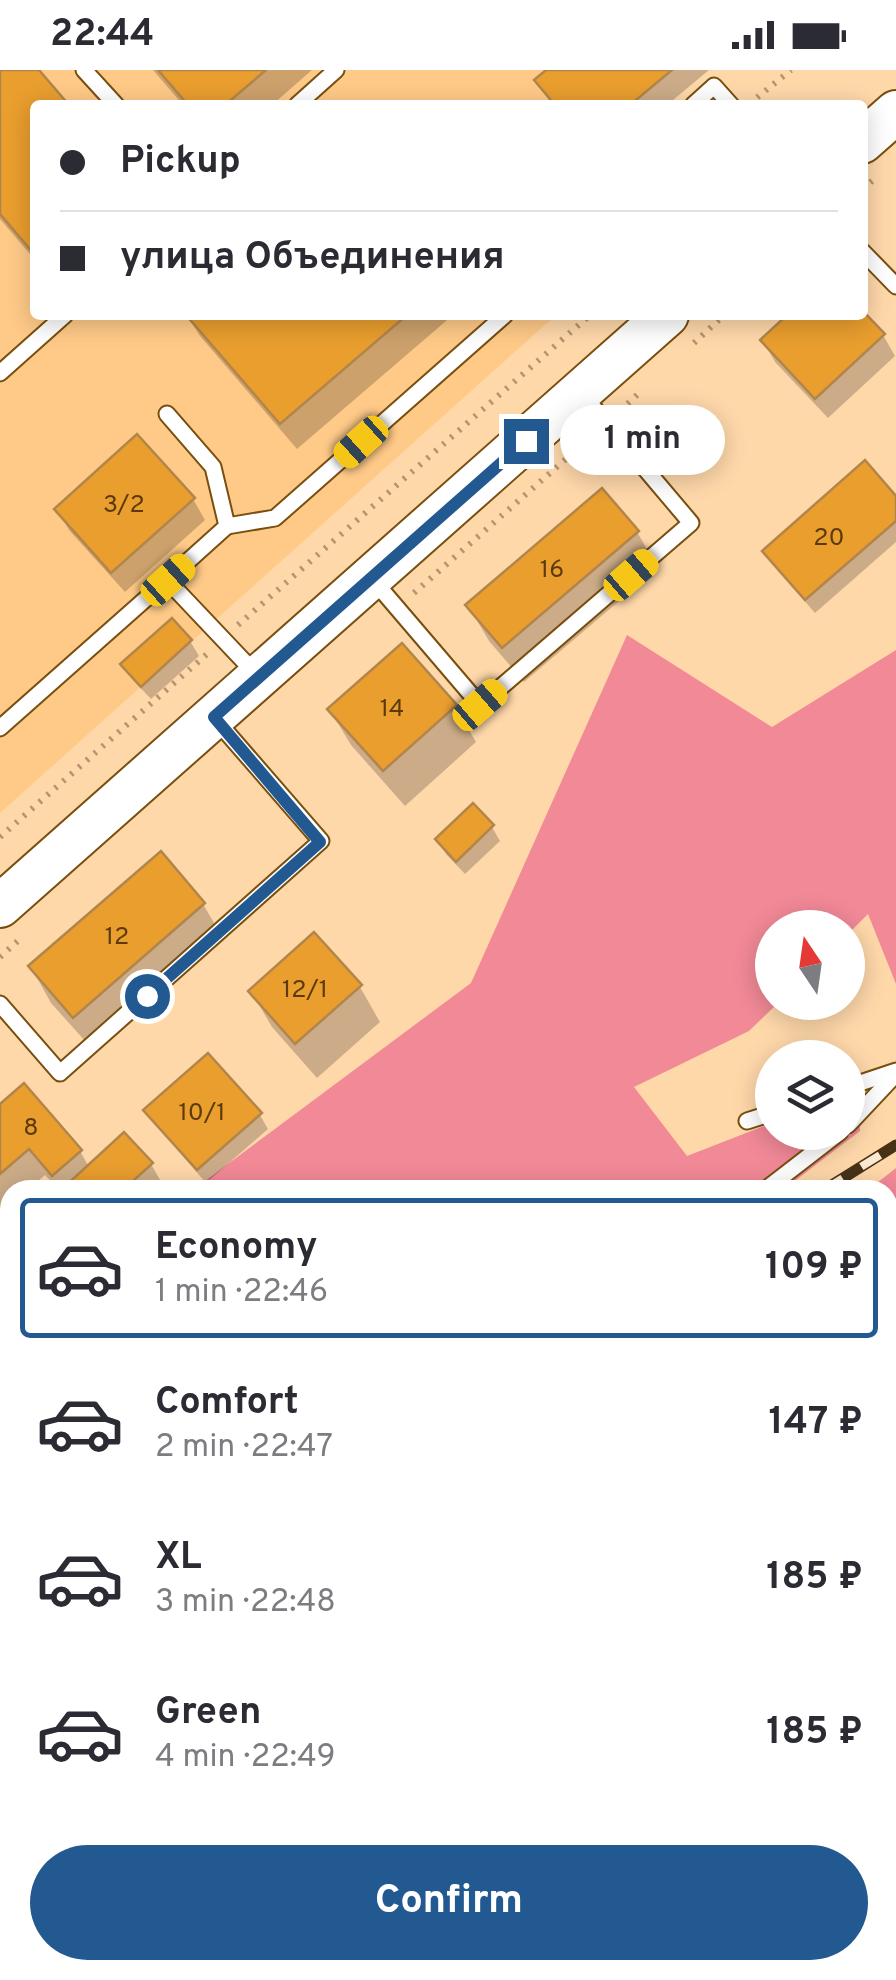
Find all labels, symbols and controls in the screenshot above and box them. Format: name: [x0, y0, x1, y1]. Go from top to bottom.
text: 22:44: [50, 11, 155, 60]
text: Pickup: [120, 138, 241, 187]
text: улица Объединения: [120, 234, 505, 283]
callout: 1 min: [561, 406, 726, 476]
car: [329, 411, 393, 473]
route end: [504, 419, 549, 464]
text: 1 min: [604, 420, 681, 460]
house number: 3/2: [103, 490, 145, 522]
house number: 20: [813, 523, 845, 555]
car: [599, 544, 663, 606]
car: [136, 549, 200, 611]
house number: 16: [540, 555, 564, 587]
car: [448, 674, 512, 736]
house number: 14: [380, 694, 404, 726]
north arrow: [755, 910, 865, 1020]
map controls: [755, 910, 865, 1150]
house number: 12: [105, 922, 129, 954]
route start: [125, 974, 170, 1019]
house number: 12/1: [282, 975, 328, 1007]
button: layers: [755, 1040, 865, 1150]
house number: 10/1: [179, 1098, 225, 1130]
house number: 8: [23, 1113, 39, 1145]
icon: car: [35, 1223, 125, 1313]
text: Economy: [155, 1224, 317, 1273]
text: 109 ₽: [765, 1244, 863, 1293]
text: 1 min · 22:46: [155, 1273, 328, 1313]
icon: car: [35, 1378, 125, 1468]
text: Comfort: [155, 1379, 299, 1428]
text: 147 ₽: [768, 1399, 863, 1448]
text: 2 min · 22:47: [155, 1428, 333, 1468]
icon: car: [35, 1533, 125, 1623]
text: XL: [155, 1534, 202, 1583]
text: 185 ₽: [766, 1554, 863, 1603]
text: 3 min · 22:48: [155, 1583, 336, 1623]
icon: car: [35, 1688, 125, 1778]
text: Green: [155, 1689, 261, 1738]
text: 185 ₽: [766, 1709, 863, 1758]
text: 4 min · 22:49: [155, 1738, 336, 1778]
button: Confirm: [30, 1845, 868, 1960]

